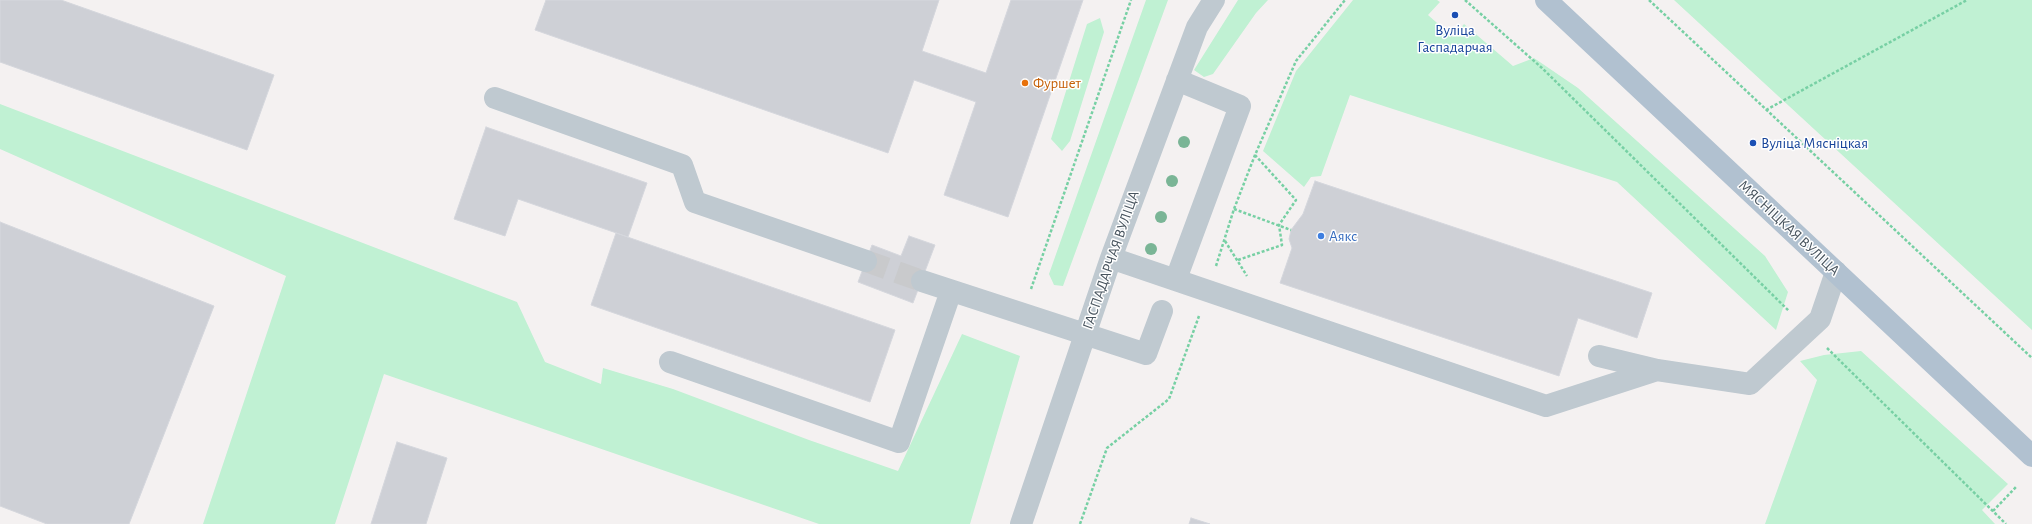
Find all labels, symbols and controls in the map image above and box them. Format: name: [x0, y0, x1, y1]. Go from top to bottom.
marker: Вуліца Гаспадарчая: [1450, 10, 1460, 20]
place label: Вуліца Гаспадарчая: [1417, 21, 1493, 56]
place label: Фуршет: [1033, 74, 1081, 92]
marker: Фуршет: [1020, 78, 1030, 88]
place label: Вуліца Мясніцкая: [1761, 134, 1868, 152]
marker: Вуліца Мясніцкая: [1748, 138, 1758, 148]
street label: МЯСНІЦКАЯ ВУЛІЦА: [1735, 176, 1843, 280]
street label: ГАСПАДАРЧАЯ ВУЛІЦА: [1079, 188, 1143, 332]
place label: Аякс: [1329, 227, 1357, 245]
marker: Аякс: [1316, 231, 1326, 241]

